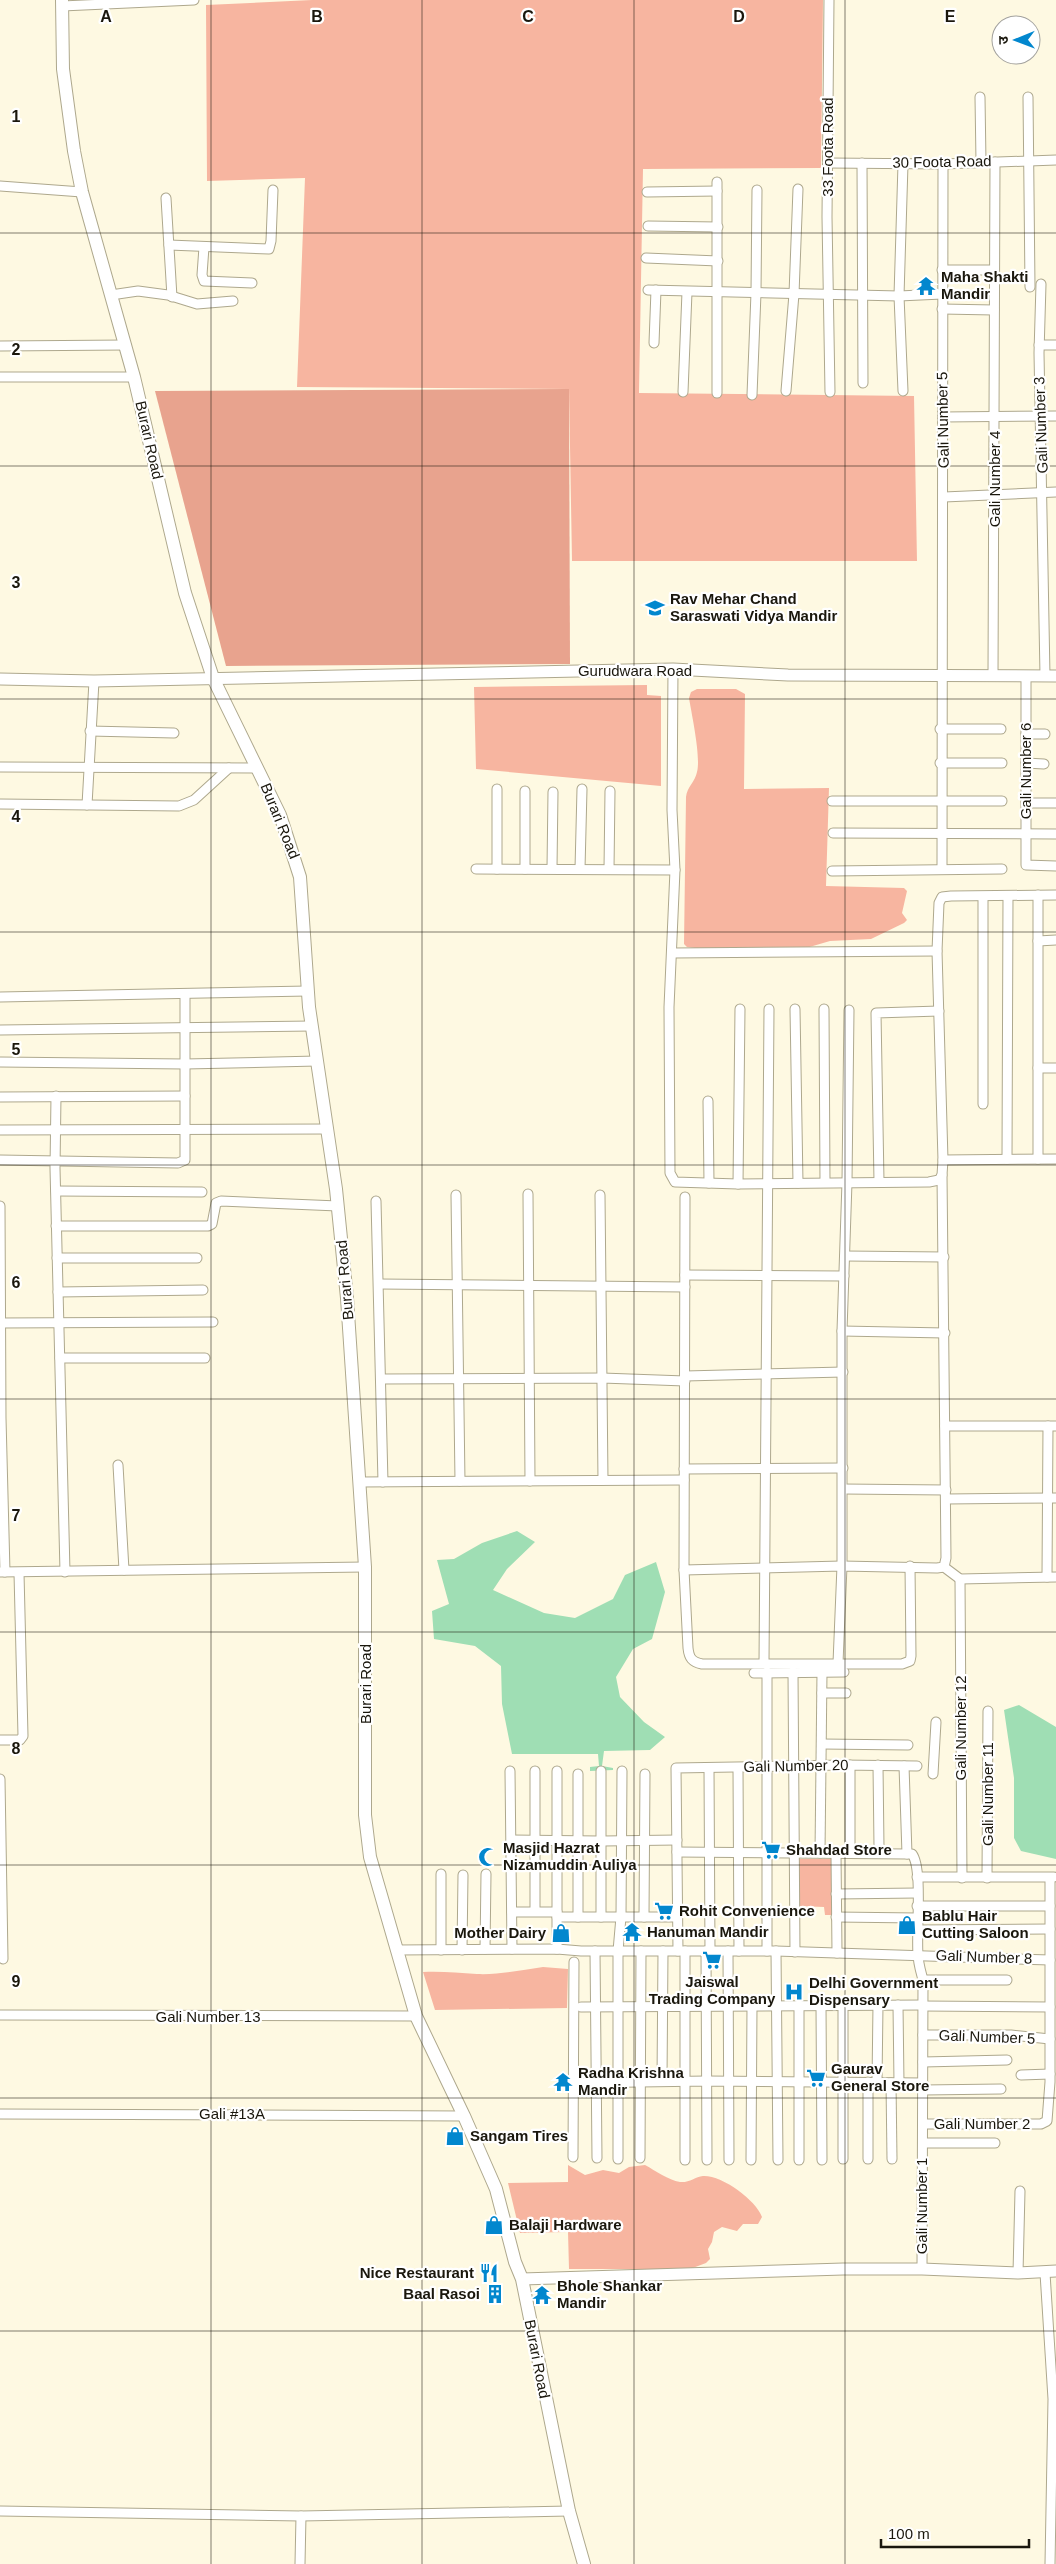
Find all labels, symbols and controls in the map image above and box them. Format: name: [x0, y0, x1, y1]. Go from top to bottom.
text: A: [100, 8, 112, 25]
text: B: [311, 8, 323, 25]
text: C: [522, 8, 534, 25]
text: D: [733, 8, 745, 25]
text: E: [945, 8, 956, 25]
north arrow: [991, 15, 1041, 65]
text: उ: [995, 35, 1011, 44]
street label: 33 Foota Road: [819, 97, 836, 197]
text: 1: [12, 108, 21, 125]
street label: 30 Foota Road: [892, 152, 992, 171]
place label: Maha Shakti Mandir: [941, 268, 1029, 302]
temple icon: Maha Shakti Mandir: [915, 275, 937, 297]
text: 2: [12, 341, 21, 358]
street label: Gali Number 5: [933, 372, 952, 469]
street label: Gali Number 3: [1030, 376, 1051, 474]
street label: Burari Road: [132, 399, 167, 481]
street label: Gali Number 4: [986, 431, 1003, 527]
text: 3: [12, 574, 21, 591]
place label: Rav Mehar Chand Saraswati Vidya Mandir: [670, 590, 837, 624]
school or university icon: Rav Mehar Chand Saraswati Vidya Mandir: [644, 597, 666, 619]
street label: Gurudwara Road: [578, 662, 692, 679]
street label: Gali Number 6: [1017, 723, 1034, 819]
street label: Burari Road: [258, 781, 303, 861]
text: 4: [12, 808, 21, 825]
text: 5: [12, 1041, 21, 1058]
street label: Burari Road: [333, 1239, 356, 1321]
text: 6: [12, 1274, 21, 1291]
text: 7: [12, 1507, 21, 1524]
street label: Burari Road: [357, 1644, 374, 1724]
street label: Gali Number 12: [952, 1675, 969, 1781]
text: 8: [12, 1740, 21, 1757]
street label: Gali Number 11: [979, 1742, 996, 1846]
street label: Gali Number 20: [743, 1756, 849, 1775]
place label: Masjid Hazrat Nizamuddin Auliya: [503, 1839, 637, 1873]
supermarket icon: Shahdad Store: [760, 1839, 782, 1861]
place label: Shahdad Store: [786, 1841, 892, 1858]
mosque icon: Masjid Hazrat Nizamuddin Auliya: [477, 1846, 499, 1868]
supermarket icon: Rohit Convenience: [653, 1900, 675, 1922]
place label: Rohit Convenience: [679, 1902, 815, 1919]
place label: Bablu Hair Cutting Saloon: [922, 1907, 1029, 1941]
shop icon: Bablu Hair Cutting Saloon: [896, 1914, 918, 1936]
temple icon: Hanuman Mandir: [621, 1921, 643, 1943]
shop icon: Mother Dairy: [550, 1922, 572, 1944]
place label: Hanuman Mandir: [647, 1923, 769, 1940]
place label: Mother Dairy: [454, 1924, 547, 1941]
street label: Gali Number 8: [935, 1946, 1033, 1967]
supermarket icon: Jaiswal Trading Company: [701, 1949, 723, 1971]
text: 9: [12, 1973, 21, 1990]
place label: Jaiswal Trading Company: [649, 1973, 776, 2007]
place label: Delhi Government Dispensary: [809, 1974, 938, 2008]
hospital icon: Delhi Government Dispensary: [783, 1981, 805, 2003]
street label: Gali Number 13: [155, 2008, 261, 2025]
street label: Gali Number 5: [938, 2026, 1036, 2047]
place label: Gaurav General Store: [831, 2060, 929, 2094]
place label: Radha Krishna Mandir: [578, 2064, 685, 2098]
supermarket icon: Gaurav General Store: [805, 2067, 827, 2089]
temple icon: Radha Krishna Mandir: [552, 2071, 574, 2093]
street label: Gali #13A: [199, 2105, 265, 2122]
street label: Gali Number 2: [934, 2115, 1030, 2132]
shop icon: Sangam Tires: [444, 2125, 466, 2147]
place label: Sangam Tires: [470, 2127, 568, 2144]
street label: Gali Number 1: [913, 2158, 930, 2254]
shop icon: Balaji Hardware: [483, 2214, 505, 2236]
place label: Balaji Hardware: [509, 2216, 622, 2233]
restaurant icon: Nice Restaurant: [478, 2262, 500, 2284]
place label: Nice Restaurant: [360, 2264, 474, 2281]
place label: Bhole Shankar Mandir: [557, 2277, 662, 2311]
building icon: Baal Rasoi: [484, 2283, 506, 2305]
temple icon: Bhole Shankar Mandir: [531, 2284, 553, 2306]
place label: Baal Rasoi: [403, 2285, 480, 2302]
street label: Burari Road: [522, 2318, 553, 2400]
scale bar: [881, 2516, 1028, 2548]
text: 100 m: [888, 2525, 930, 2542]

